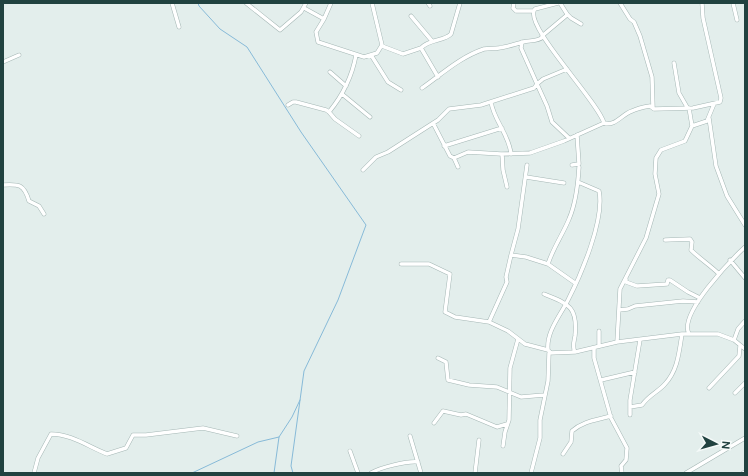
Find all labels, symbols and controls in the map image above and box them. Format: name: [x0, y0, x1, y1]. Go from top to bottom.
north arrow: [696, 424, 736, 464]
text: N: [719, 440, 733, 450]

